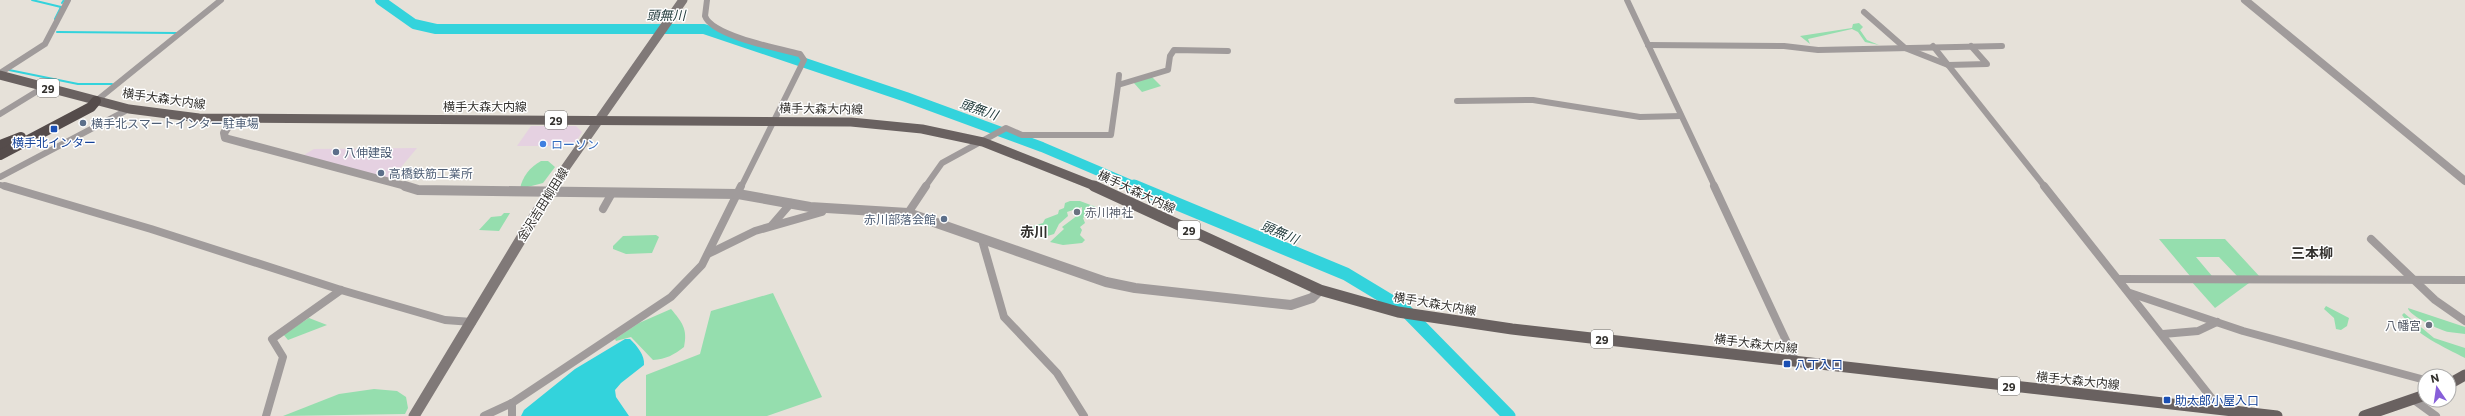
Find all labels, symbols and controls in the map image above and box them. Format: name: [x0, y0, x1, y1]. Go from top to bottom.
water label: 頭無川: [646, 7, 687, 23]
road number: 29: [37, 79, 59, 97]
street label: 横手大森大内線: [121, 85, 207, 111]
water label: 頭無川: [958, 95, 1002, 124]
street label: 横手大森大内線: [443, 99, 527, 113]
street label: 横手大森大内線: [779, 100, 863, 116]
road number: 29: [545, 111, 567, 129]
place label: 横手北スマートインター駐車場: [91, 116, 259, 130]
marker: 横手北スマートインター駐車場: [78, 118, 88, 128]
marker: 横手北インター: [49, 124, 59, 134]
place label: 横手北インター: [12, 135, 96, 149]
place label: ローソン: [551, 137, 599, 151]
marker: ローソン: [538, 139, 548, 149]
place label: 八伸建設: [344, 145, 392, 159]
marker: 八伸建設: [331, 147, 341, 157]
street label: 金沢吉田柳田線: [514, 165, 570, 243]
place label: 高橋鉄筋工業所: [389, 166, 473, 180]
street label: 横手大森大内線: [1096, 167, 1178, 215]
marker: 高橋鉄筋工業所: [376, 168, 386, 178]
place label: 赤川神社: [1085, 205, 1133, 219]
marker: 赤川神社: [1072, 207, 1082, 217]
place label: 赤川部落会館: [864, 212, 936, 226]
marker: 赤川部落会館: [939, 214, 949, 224]
water label: 頭無川: [1259, 217, 1303, 248]
road number: 29: [1178, 221, 1200, 239]
district label: 赤川: [1020, 223, 1048, 240]
district label: 三本柳: [2291, 244, 2333, 261]
street label: 横手大森大内線: [1392, 289, 1478, 317]
place label: 八幡宮: [2385, 318, 2421, 332]
marker: 八幡宮: [2424, 320, 2434, 330]
road number: 29: [1591, 330, 1613, 348]
street label: 横手大森大内線: [1713, 331, 1799, 355]
place label: 八丁入口: [1795, 357, 1843, 371]
marker: 八丁入口: [1782, 359, 1792, 369]
north arrow: [2417, 368, 2457, 408]
street label: 横手大森大内線: [2035, 369, 2121, 391]
text: N: [2429, 371, 2440, 385]
road number: 29: [1998, 377, 2020, 395]
place label: 助太郎小屋入口: [2175, 393, 2259, 407]
marker: 助太郎小屋入口: [2162, 395, 2172, 405]

